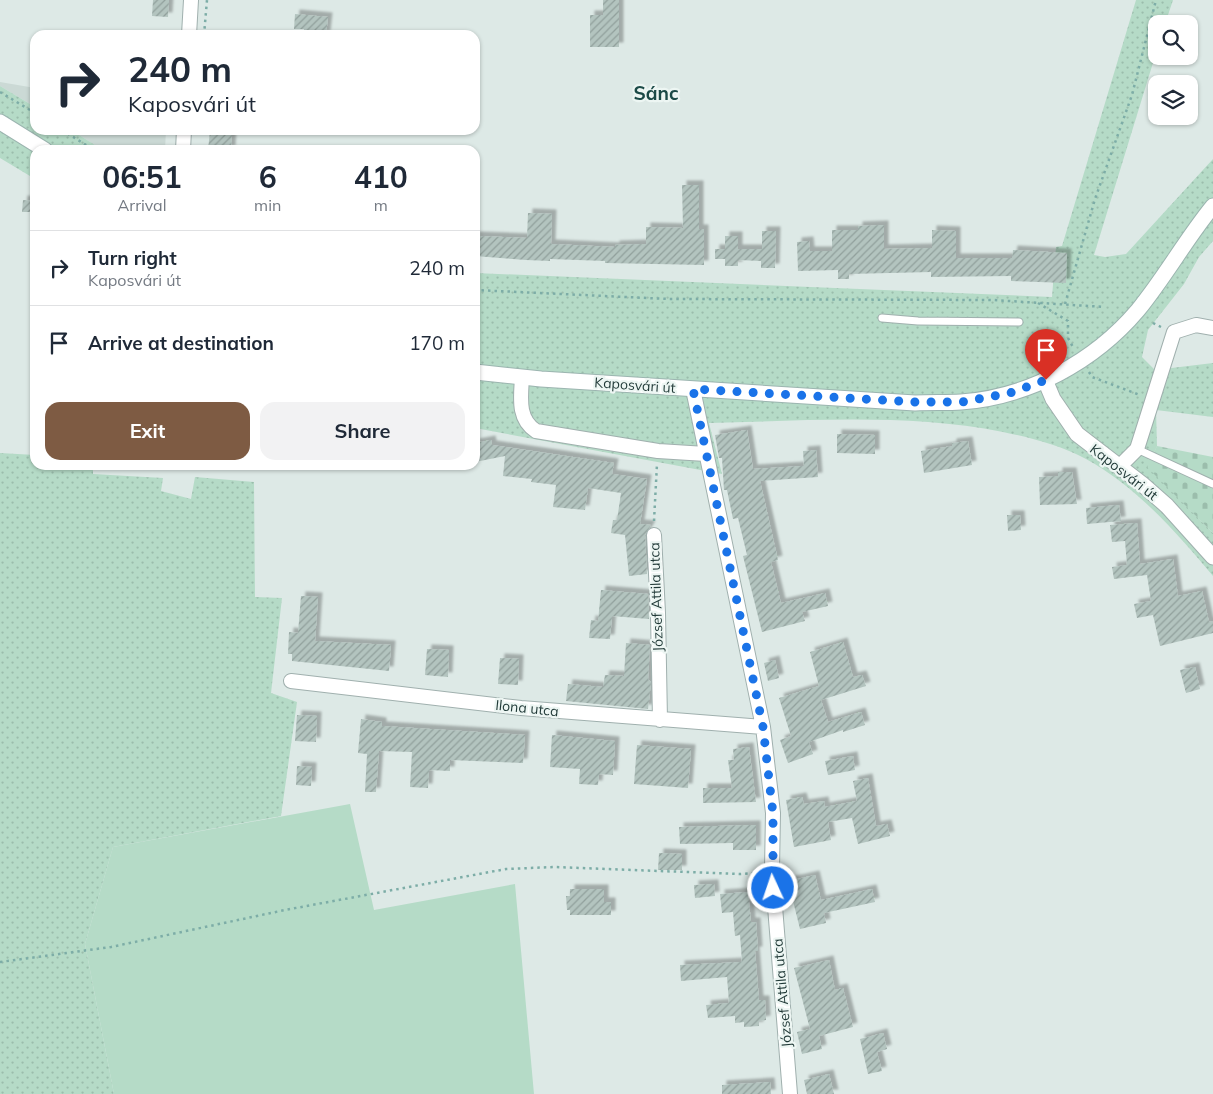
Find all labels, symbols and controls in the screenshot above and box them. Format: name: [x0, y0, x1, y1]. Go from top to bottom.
map controls: [1148, 15, 1198, 125]
button: search: [1148, 15, 1198, 65]
text: 240 m: [128, 47, 232, 91]
icon: right: [45, 50, 110, 115]
button: layers: [1148, 75, 1198, 125]
district label: Sánc: [633, 81, 679, 105]
text: Kaposvári út: [128, 90, 256, 118]
text: 06:51: [102, 158, 182, 196]
text: 6: [259, 158, 277, 196]
text: 410: [354, 158, 408, 196]
text: Arrival: [118, 195, 167, 215]
text: min: [254, 195, 281, 215]
text: m: [374, 195, 388, 215]
text: Turn right: [88, 246, 177, 270]
icon: right: [45, 254, 73, 282]
text: 240 m: [409, 256, 465, 280]
text: Kaposvári út: [88, 270, 181, 290]
icon: arrive: [45, 329, 73, 357]
pin: [1025, 329, 1067, 380]
text: Arrive at destination: [88, 331, 274, 355]
text: 170 m: [409, 331, 465, 355]
icon: arrive: [1032, 336, 1060, 364]
street label: Kaposvári út: [594, 373, 676, 397]
button: Exit: [45, 402, 250, 460]
button: Share: [260, 402, 465, 460]
street label: Kaposvári út: [1086, 440, 1162, 504]
street label: József Attila utca: [645, 542, 667, 652]
street label: Ilona utca: [495, 696, 559, 720]
position arrow: [746, 861, 798, 913]
street label: József Attila utca: [768, 938, 796, 1048]

